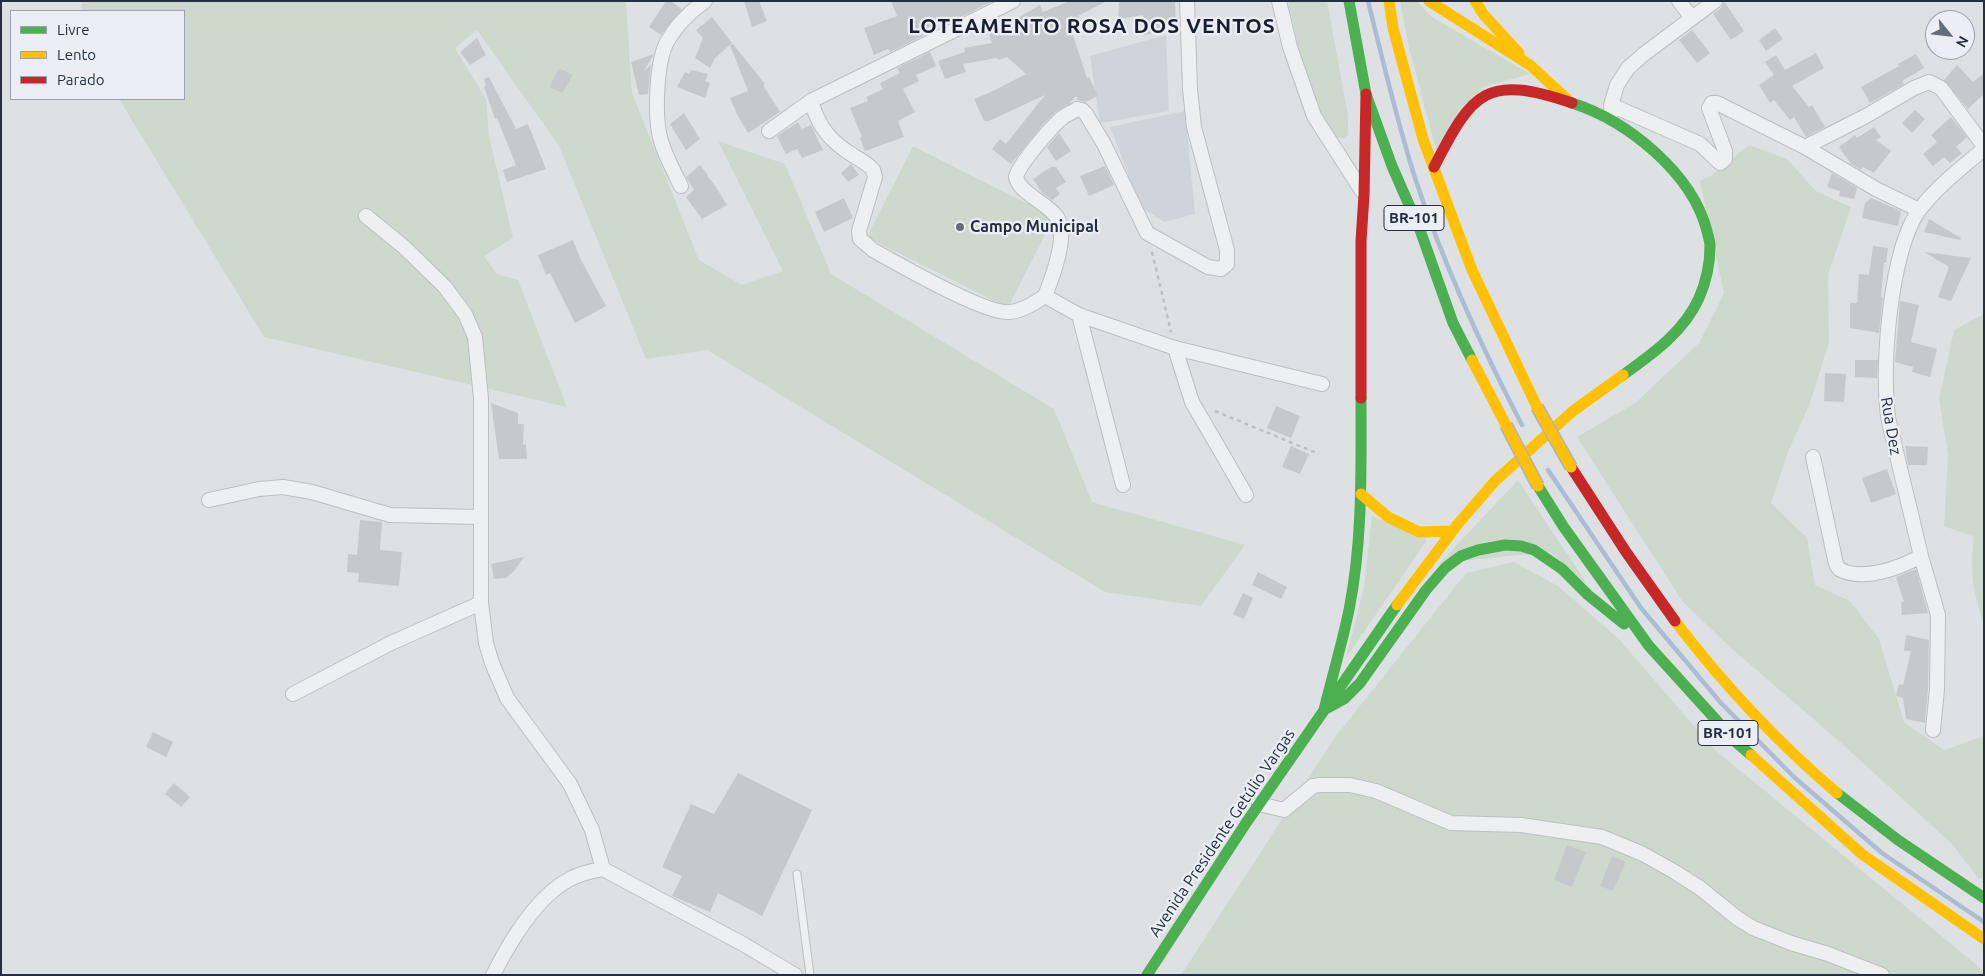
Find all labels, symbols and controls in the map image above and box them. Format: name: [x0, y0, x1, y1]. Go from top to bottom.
legend: [10, 10, 185, 100]
north arrow: [1925, 10, 1975, 60]
district label: LOTEAMENTO ROSA DOS VENTOS: [905, 13, 1279, 39]
text: Livre: [57, 21, 90, 38]
text: N: [1953, 33, 1972, 50]
text: Lento: [57, 46, 96, 63]
text: Parado: [57, 71, 104, 88]
road number: BR-101: [1384, 206, 1444, 230]
place label: Campo Municipal: [970, 217, 1099, 237]
marker: Campo Municipal: [954, 221, 966, 233]
street label: Rua Dez: [1876, 396, 1906, 456]
road number: BR-101: [1698, 720, 1758, 746]
street label: Avenida Presidente Getúlio Vargas: [1145, 725, 1299, 941]

